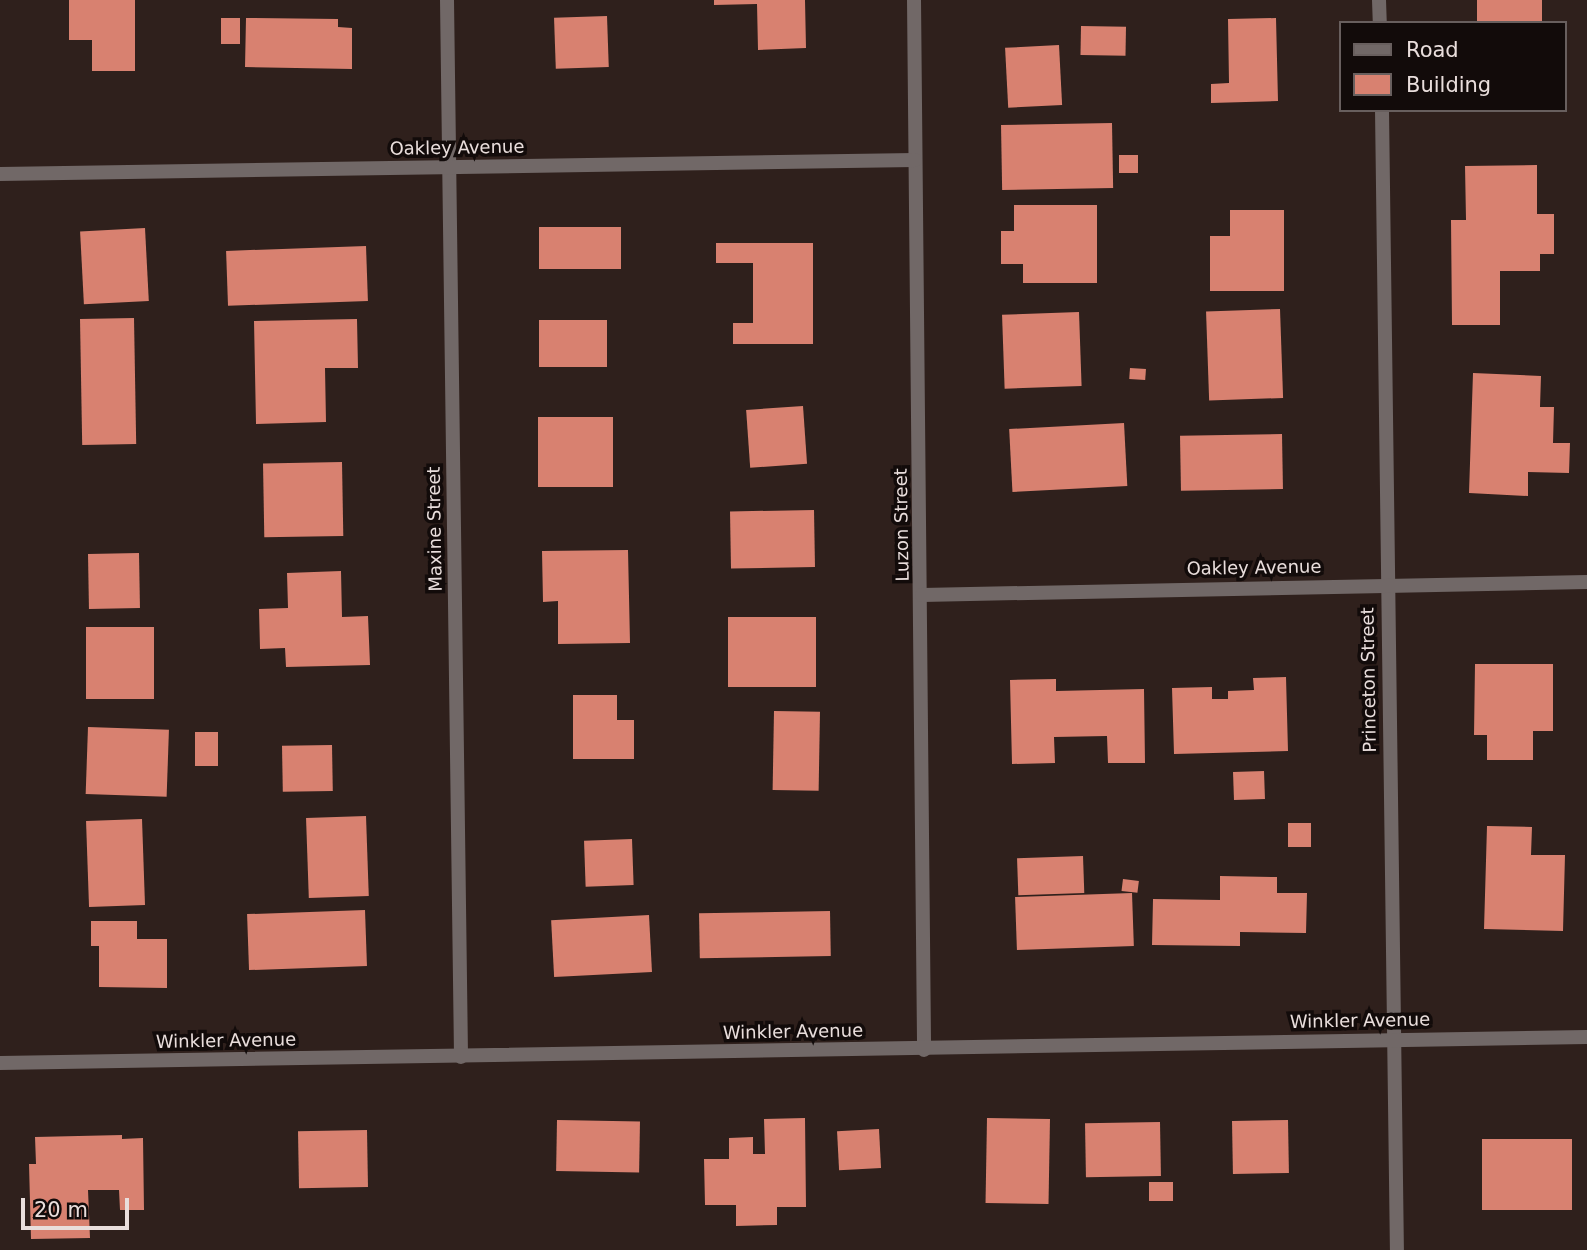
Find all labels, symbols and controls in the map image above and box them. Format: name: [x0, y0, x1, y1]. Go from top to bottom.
legend: [1338, 21, 1566, 112]
text: Road: [1406, 38, 1459, 62]
text: Building: [1406, 73, 1491, 97]
street label: Oakley Avenue: [389, 136, 525, 160]
street label: Maxine Street: [423, 466, 447, 592]
street label: Luzon Street: [890, 468, 914, 582]
street label: Oakley Avenue: [1186, 556, 1322, 580]
street label: Princeton Street: [1357, 607, 1381, 753]
street label: Winkler Avenue: [1290, 1009, 1430, 1033]
street label: Winkler Avenue: [723, 1020, 863, 1044]
street label: Winkler Avenue: [156, 1029, 296, 1053]
scale bar: [24, 1184, 133, 1228]
text: 20 m: [34, 1198, 88, 1222]

